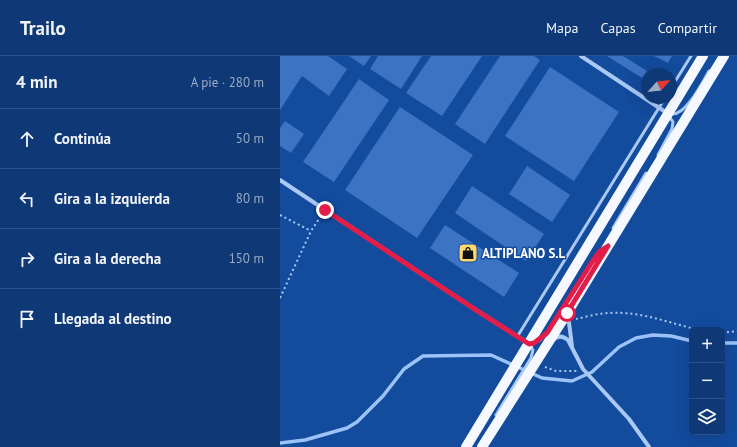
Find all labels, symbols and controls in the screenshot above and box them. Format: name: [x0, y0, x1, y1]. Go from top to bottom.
text: Trailo: [20, 16, 66, 40]
text: Mapa: [546, 19, 579, 37]
text: Capas: [601, 19, 636, 37]
text: Compartir: [658, 19, 717, 37]
north arrow: [641, 68, 677, 104]
text: 4 min: [16, 71, 57, 93]
text: A pie · 280 m: [191, 74, 264, 91]
icon: ahead: [16, 128, 38, 150]
text: Continúa: [54, 129, 111, 148]
text: 50 m: [236, 130, 264, 147]
icon: left: [16, 188, 38, 210]
text: Gira a la izquierda: [54, 189, 170, 208]
text: 80 m: [236, 190, 264, 207]
route end: [316, 201, 334, 219]
shop icon: ALTIPLANO S.L: [457, 242, 479, 264]
place label: ALTIPLANO S.L: [482, 245, 566, 262]
icon: right: [16, 248, 38, 270]
text: Gira a la derecha: [54, 249, 161, 268]
text: 150 m: [229, 250, 264, 267]
route start: [558, 304, 576, 322]
icon: arrive: [16, 308, 38, 330]
text: Llegada al destino: [54, 309, 172, 328]
map controls: [689, 327, 725, 435]
button: +: [689, 327, 725, 363]
button: −: [689, 363, 725, 399]
button: layers: [689, 399, 725, 435]

